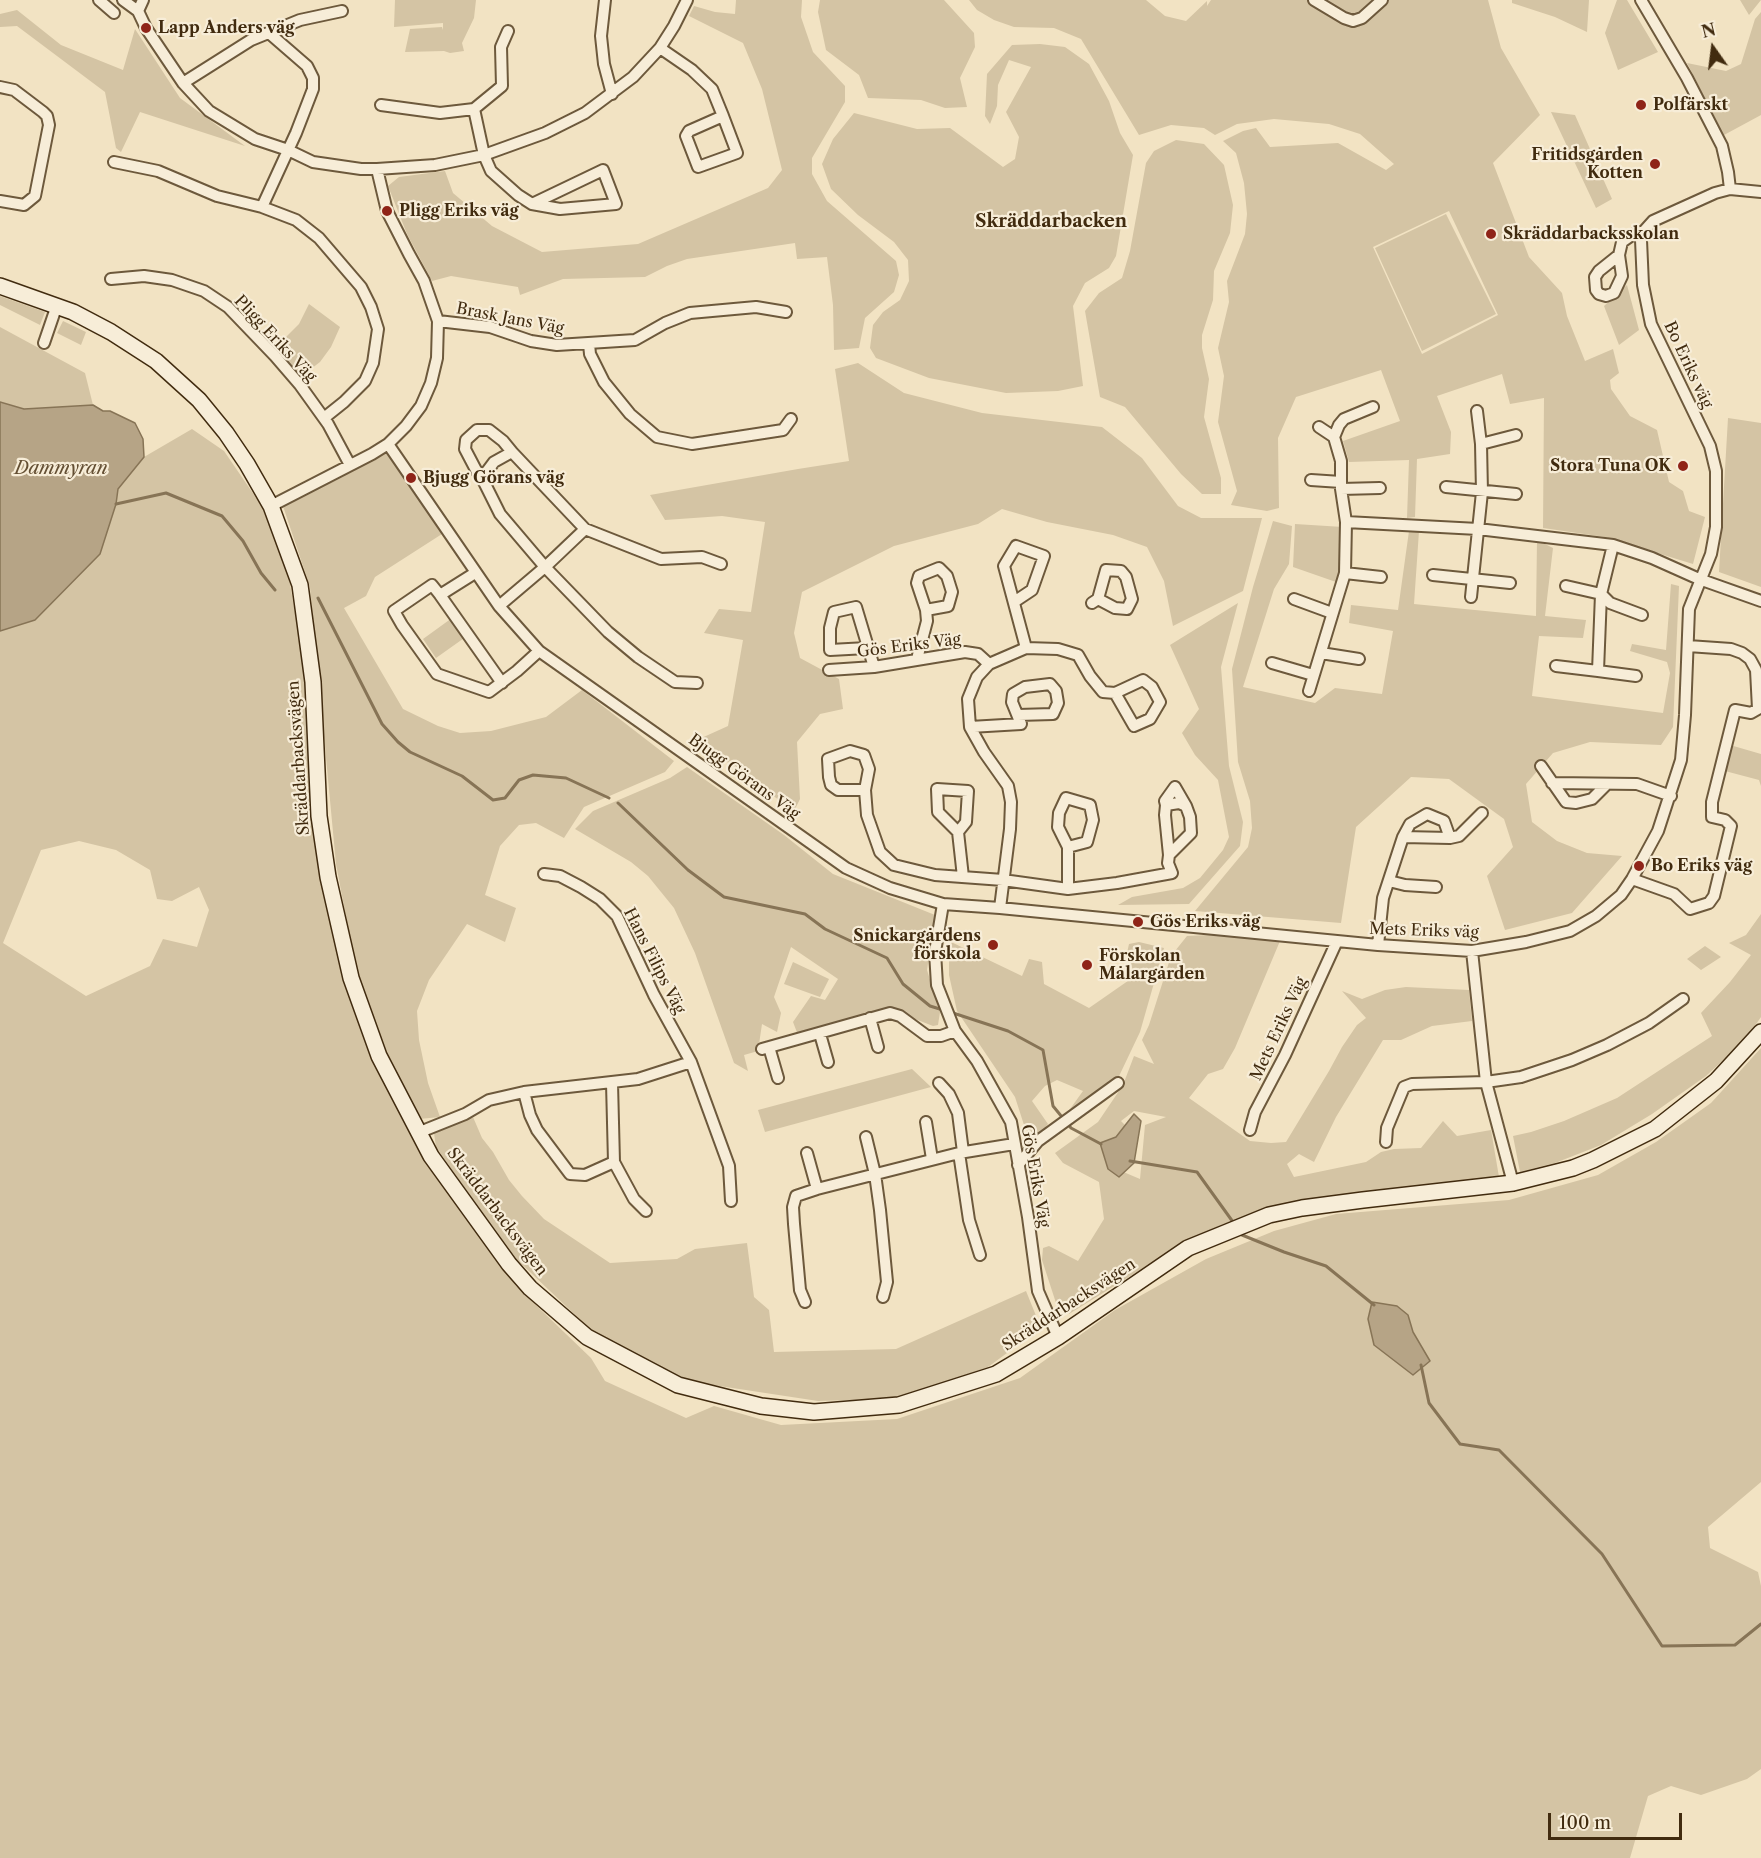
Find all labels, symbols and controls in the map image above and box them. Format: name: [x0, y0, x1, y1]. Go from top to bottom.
place label: Lapp Anders väg: [158, 18, 295, 38]
north arrow: [1683, 18, 1743, 78]
text: N: [1699, 19, 1718, 42]
marker: Lapp Anders väg: [139, 21, 153, 35]
place label: Polfärskt: [1653, 95, 1728, 115]
marker: Polfärskt: [1634, 98, 1648, 112]
place label: Fritidsgården Kotten: [1531, 145, 1643, 183]
marker: Fritidsgården Kotten: [1648, 157, 1662, 171]
place label: Pligg Eriks väg: [399, 201, 519, 221]
marker: Pligg Eriks väg: [380, 204, 394, 218]
district label: Skräddarbacken: [975, 211, 1127, 233]
place label: Skräddarbacksskolan: [1503, 224, 1679, 244]
marker: Skräddarbacksskolan: [1484, 227, 1498, 241]
street label: Pligg Eriks Väg: [230, 292, 320, 386]
street label: Brask Jans Väg: [455, 299, 565, 339]
street label: Bo Eriks väg: [1660, 319, 1716, 411]
place label: Stora Tuna OK: [1550, 456, 1671, 476]
water label: Dammyran: [14, 458, 108, 480]
marker: Stora Tuna OK: [1676, 459, 1690, 473]
place label: Bjugg Görans väg: [423, 468, 564, 488]
marker: Bjugg Görans väg: [404, 471, 418, 485]
street label: Gös Eriks Väg: [856, 630, 962, 662]
street label: Skräddarbacksvägen: [284, 680, 314, 836]
street label: Bjugg Görans Väg: [685, 730, 803, 824]
place label: Bo Eriks väg: [1651, 856, 1752, 876]
marker: Bo Eriks väg: [1632, 859, 1646, 873]
street label: Hans Filips Väg: [619, 905, 689, 1017]
place label: Gös Eriks väg: [1150, 912, 1260, 932]
marker: Gös Eriks väg: [1131, 915, 1145, 929]
street label: Mets Eriks väg: [1369, 919, 1479, 943]
place label: Snickargårdens förskola: [853, 926, 981, 964]
marker: Snickargårdens förskola: [986, 938, 1000, 952]
place label: Förskolan Målargården: [1099, 946, 1205, 984]
marker: Förskolan Målargården: [1080, 958, 1094, 972]
street label: Mets Eriks Väg: [1247, 974, 1311, 1084]
street label: Gös Eriks Väg: [1016, 1123, 1054, 1229]
street label: Skräddarbacksvägen: [443, 1144, 551, 1280]
street label: Skräddarbacksvägen: [999, 1255, 1139, 1355]
scale bar: [1551, 1801, 1684, 1839]
text: 100 m: [1559, 1812, 1611, 1834]

